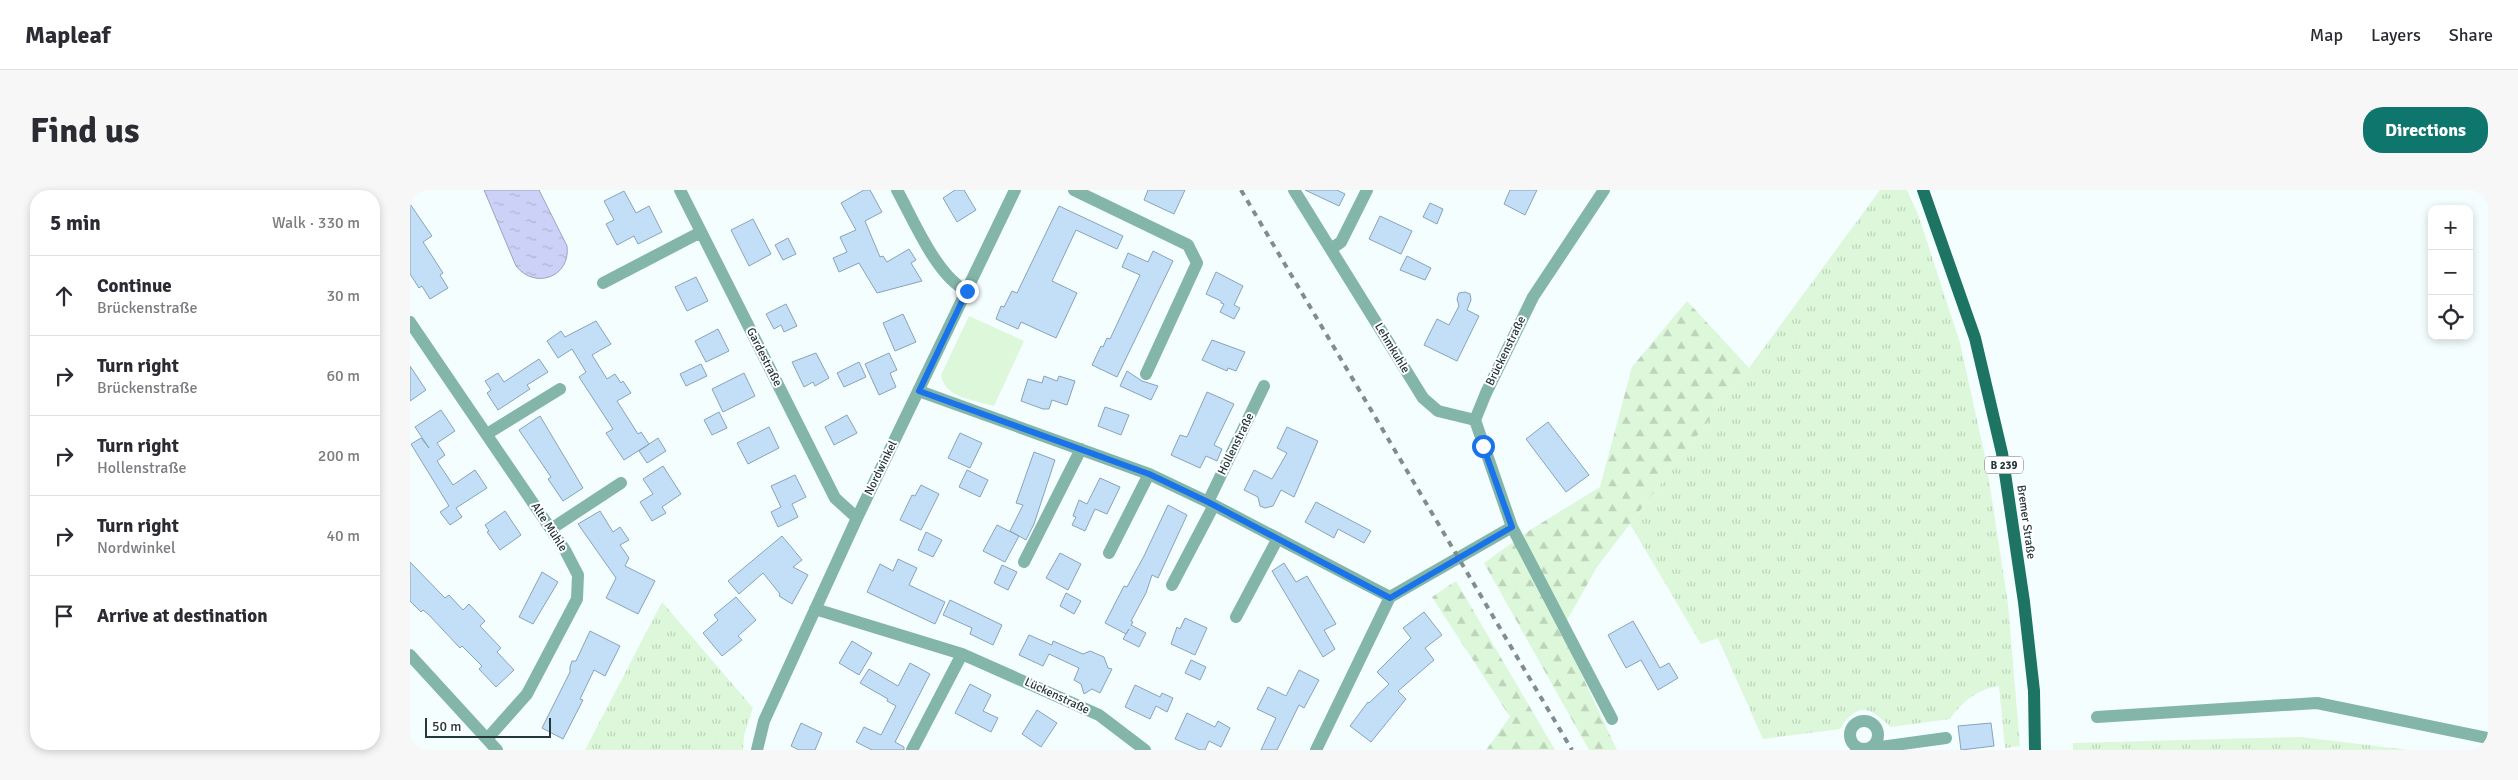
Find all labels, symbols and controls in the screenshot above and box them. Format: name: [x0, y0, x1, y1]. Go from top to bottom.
text: Mapleaf: [25, 20, 110, 50]
text: Map: [2310, 24, 2343, 46]
text: Layers: [2371, 24, 2421, 46]
text: Share: [2449, 24, 2493, 46]
button: Directions: [2363, 107, 2488, 153]
text: Find us: [30, 109, 140, 152]
map controls: [2428, 205, 2473, 340]
button: +: [2428, 205, 2473, 250]
text: 5 min: [50, 210, 101, 236]
text: Walk · 330 m: [272, 213, 360, 233]
button: −: [2428, 250, 2473, 295]
text: Continue: [97, 274, 172, 298]
route end: [956, 280, 979, 303]
icon: ahead: [50, 282, 78, 310]
text: 30 m: [326, 286, 360, 306]
button: locate: [2428, 295, 2473, 340]
text: Brückenstraße: [97, 298, 198, 318]
street label: Brückenstraße: [1483, 314, 1529, 388]
street label: Lehmkuhle: [1371, 320, 1413, 376]
street label: Gardestraße: [743, 325, 785, 389]
text: Turn right: [97, 354, 179, 378]
icon: right: [50, 362, 78, 390]
text: 60 m: [326, 366, 360, 386]
text: Brückenstraße: [97, 378, 198, 398]
street label: Hollenstraße: [1215, 411, 1257, 477]
text: Turn right: [97, 434, 179, 458]
route start: [1472, 435, 1495, 458]
street label: Nordwinkel: [861, 438, 901, 498]
icon: right: [50, 442, 78, 470]
text: 200 m: [318, 446, 360, 466]
road number: B 239: [1985, 456, 2023, 474]
text: Hollenstraße: [97, 458, 186, 478]
street label: Bremer Straße: [2013, 484, 2039, 560]
street label: Alte Mühle: [528, 500, 570, 554]
text: Turn right: [97, 514, 179, 538]
icon: right: [50, 522, 78, 550]
text: 40 m: [326, 526, 360, 546]
text: Nordwinkel: [97, 538, 176, 558]
icon: arrive: [50, 602, 78, 630]
text: Arrive at destination: [97, 604, 268, 628]
street label: Lückenstraße: [1022, 674, 1092, 718]
scale bar: [425, 715, 551, 738]
text: 50 m: [432, 718, 461, 735]

